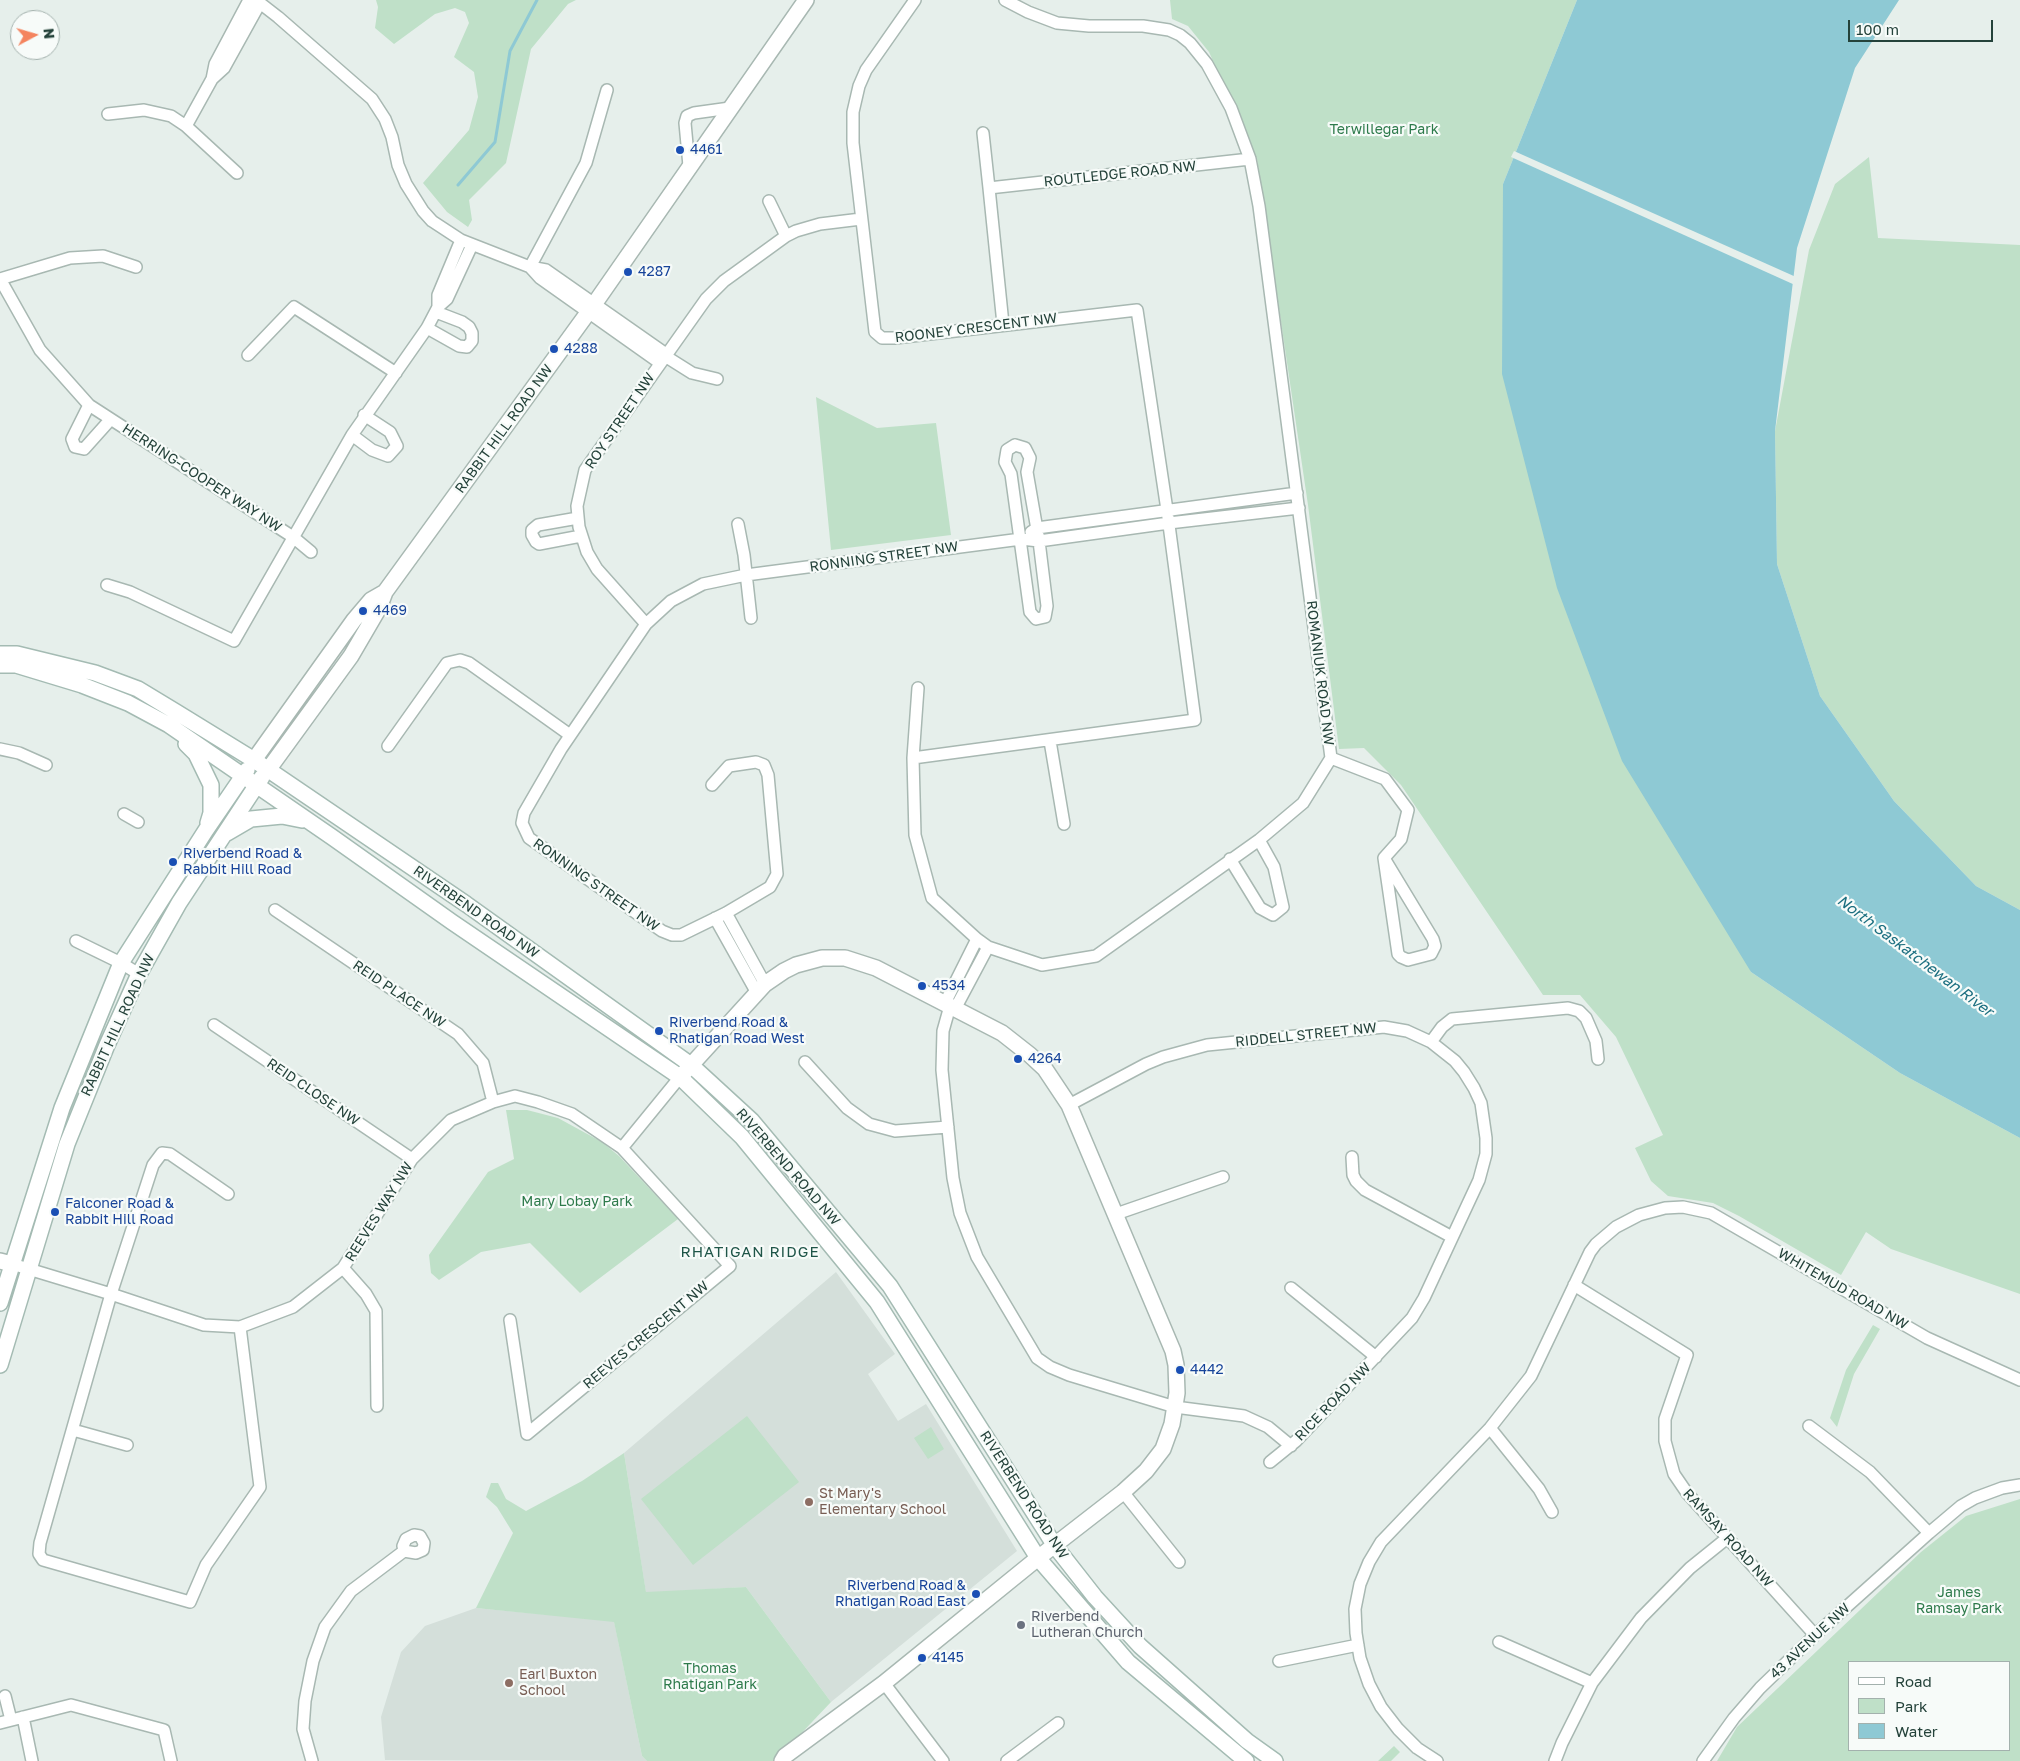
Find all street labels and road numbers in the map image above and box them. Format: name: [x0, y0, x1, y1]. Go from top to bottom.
street label: ROUTLEDGE ROAD NW: [1043, 158, 1197, 190]
street label: ROONEY CRESCENT NW: [894, 310, 1058, 346]
street label: RABBIT HILL ROAD NW: [452, 361, 556, 497]
street label: ROY STREET NW: [582, 370, 658, 472]
street label: HERRING-COOPER WAY NW: [119, 420, 285, 536]
street label: RONNING STREET NW: [809, 538, 959, 576]
street label: ROMANIUK ROAD NW: [1303, 599, 1337, 747]
street label: RONNING STREET NW: [530, 835, 662, 935]
street label: RIVERBEND ROAD NW: [410, 862, 542, 962]
street label: RABBIT HILL ROAD NW: [78, 951, 158, 1099]
street label: REID PLACE NW: [350, 957, 448, 1031]
street label: RIDDELL STREET NW: [1235, 1019, 1377, 1051]
street label: REID CLOSE NW: [263, 1055, 363, 1129]
street label: RIVERBEND ROAD NW: [733, 1105, 843, 1229]
street label: REEVES WAY NW: [342, 1159, 416, 1265]
street label: WHITEMUD ROAD NW: [1775, 1245, 1911, 1333]
street label: REEVES CRESCENT NW: [580, 1278, 712, 1392]
street label: RICE ROAD NW: [1292, 1360, 1374, 1444]
street label: RIVERBEND ROAD NW: [976, 1428, 1072, 1562]
street label: RAMSAY ROAD NW: [1679, 1485, 1777, 1591]
street label: 43 AVENUE NW: [1767, 1600, 1853, 1682]

